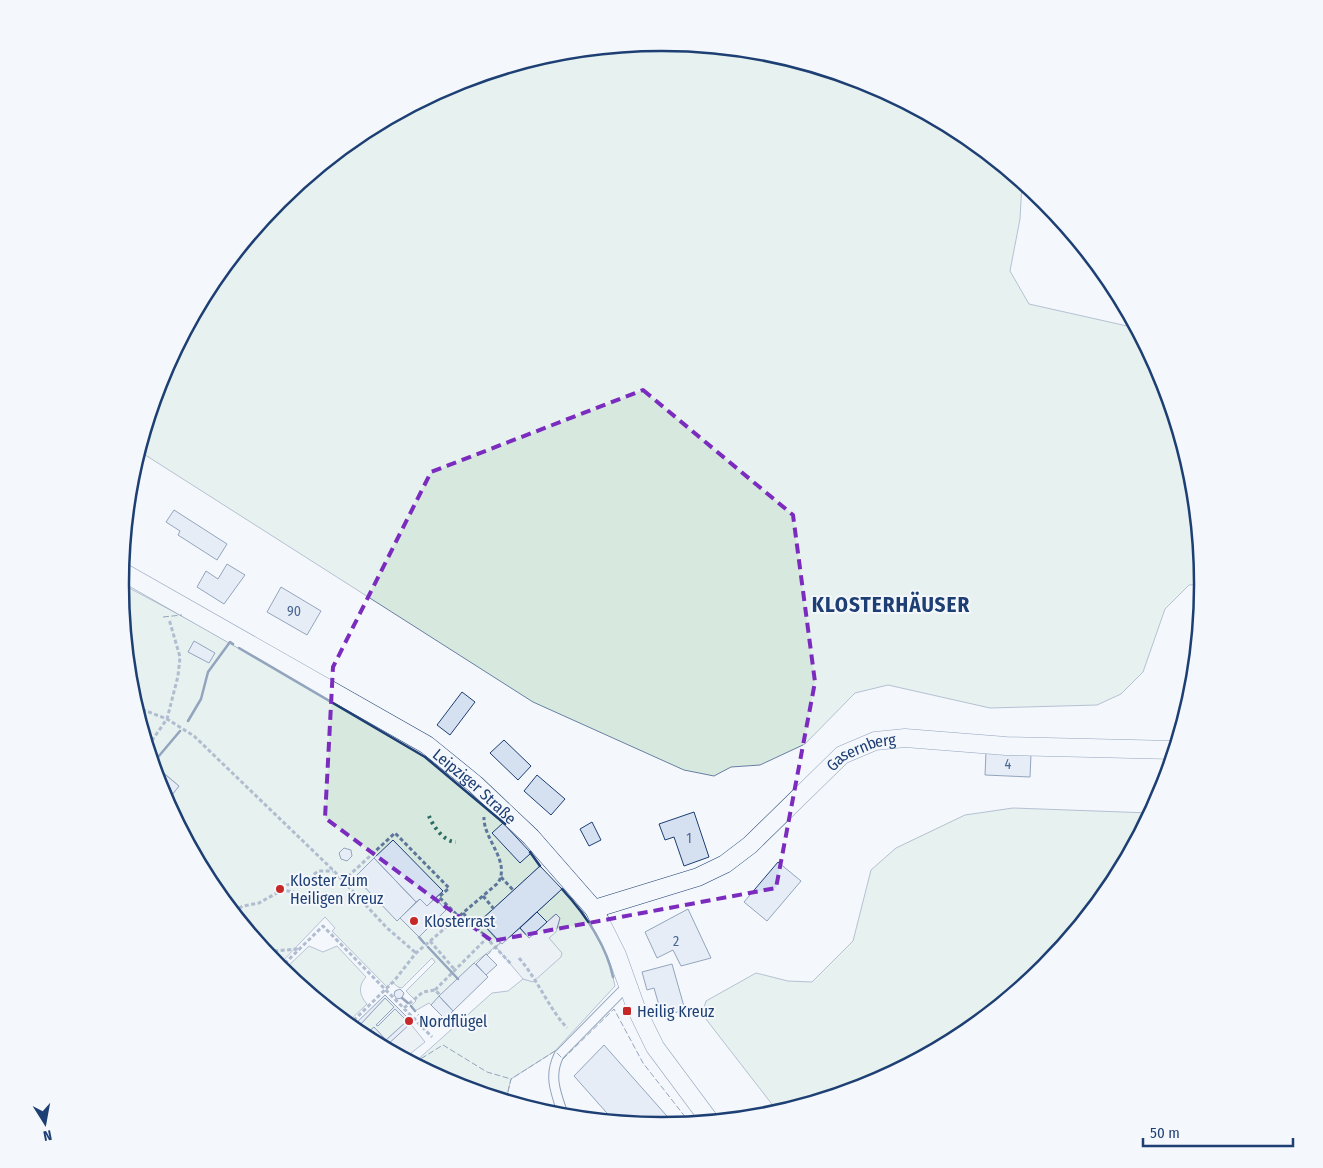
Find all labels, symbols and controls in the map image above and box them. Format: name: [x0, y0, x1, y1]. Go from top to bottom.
district label: KLOSTERHÄUSER: [812, 591, 970, 618]
house number: 90: [287, 603, 301, 620]
street label: Gasernberg: [823, 730, 897, 775]
street label: Leipziger Straße: [429, 745, 520, 828]
house number: 4: [1005, 756, 1012, 773]
house number: 1: [686, 830, 692, 847]
place label: Kloster Zum Heiligen Kreuz: [290, 871, 383, 908]
marker: Kloster Zum Heiligen Kreuz: [274, 883, 286, 895]
place label: Klosterrast: [424, 912, 496, 931]
marker: Klosterrast: [408, 915, 420, 927]
house number: 2: [673, 933, 679, 950]
place label: Heilig Kreuz: [637, 1002, 714, 1021]
marker: Heilig Kreuz: [621, 1005, 633, 1017]
place label: Nordflügel: [419, 1012, 487, 1031]
marker: Nordflügel: [403, 1015, 415, 1027]
north arrow: [20, 1098, 70, 1148]
scale bar: [1143, 1116, 1293, 1148]
text: 50 m: [1150, 1124, 1180, 1142]
text: N: [42, 1126, 53, 1144]

